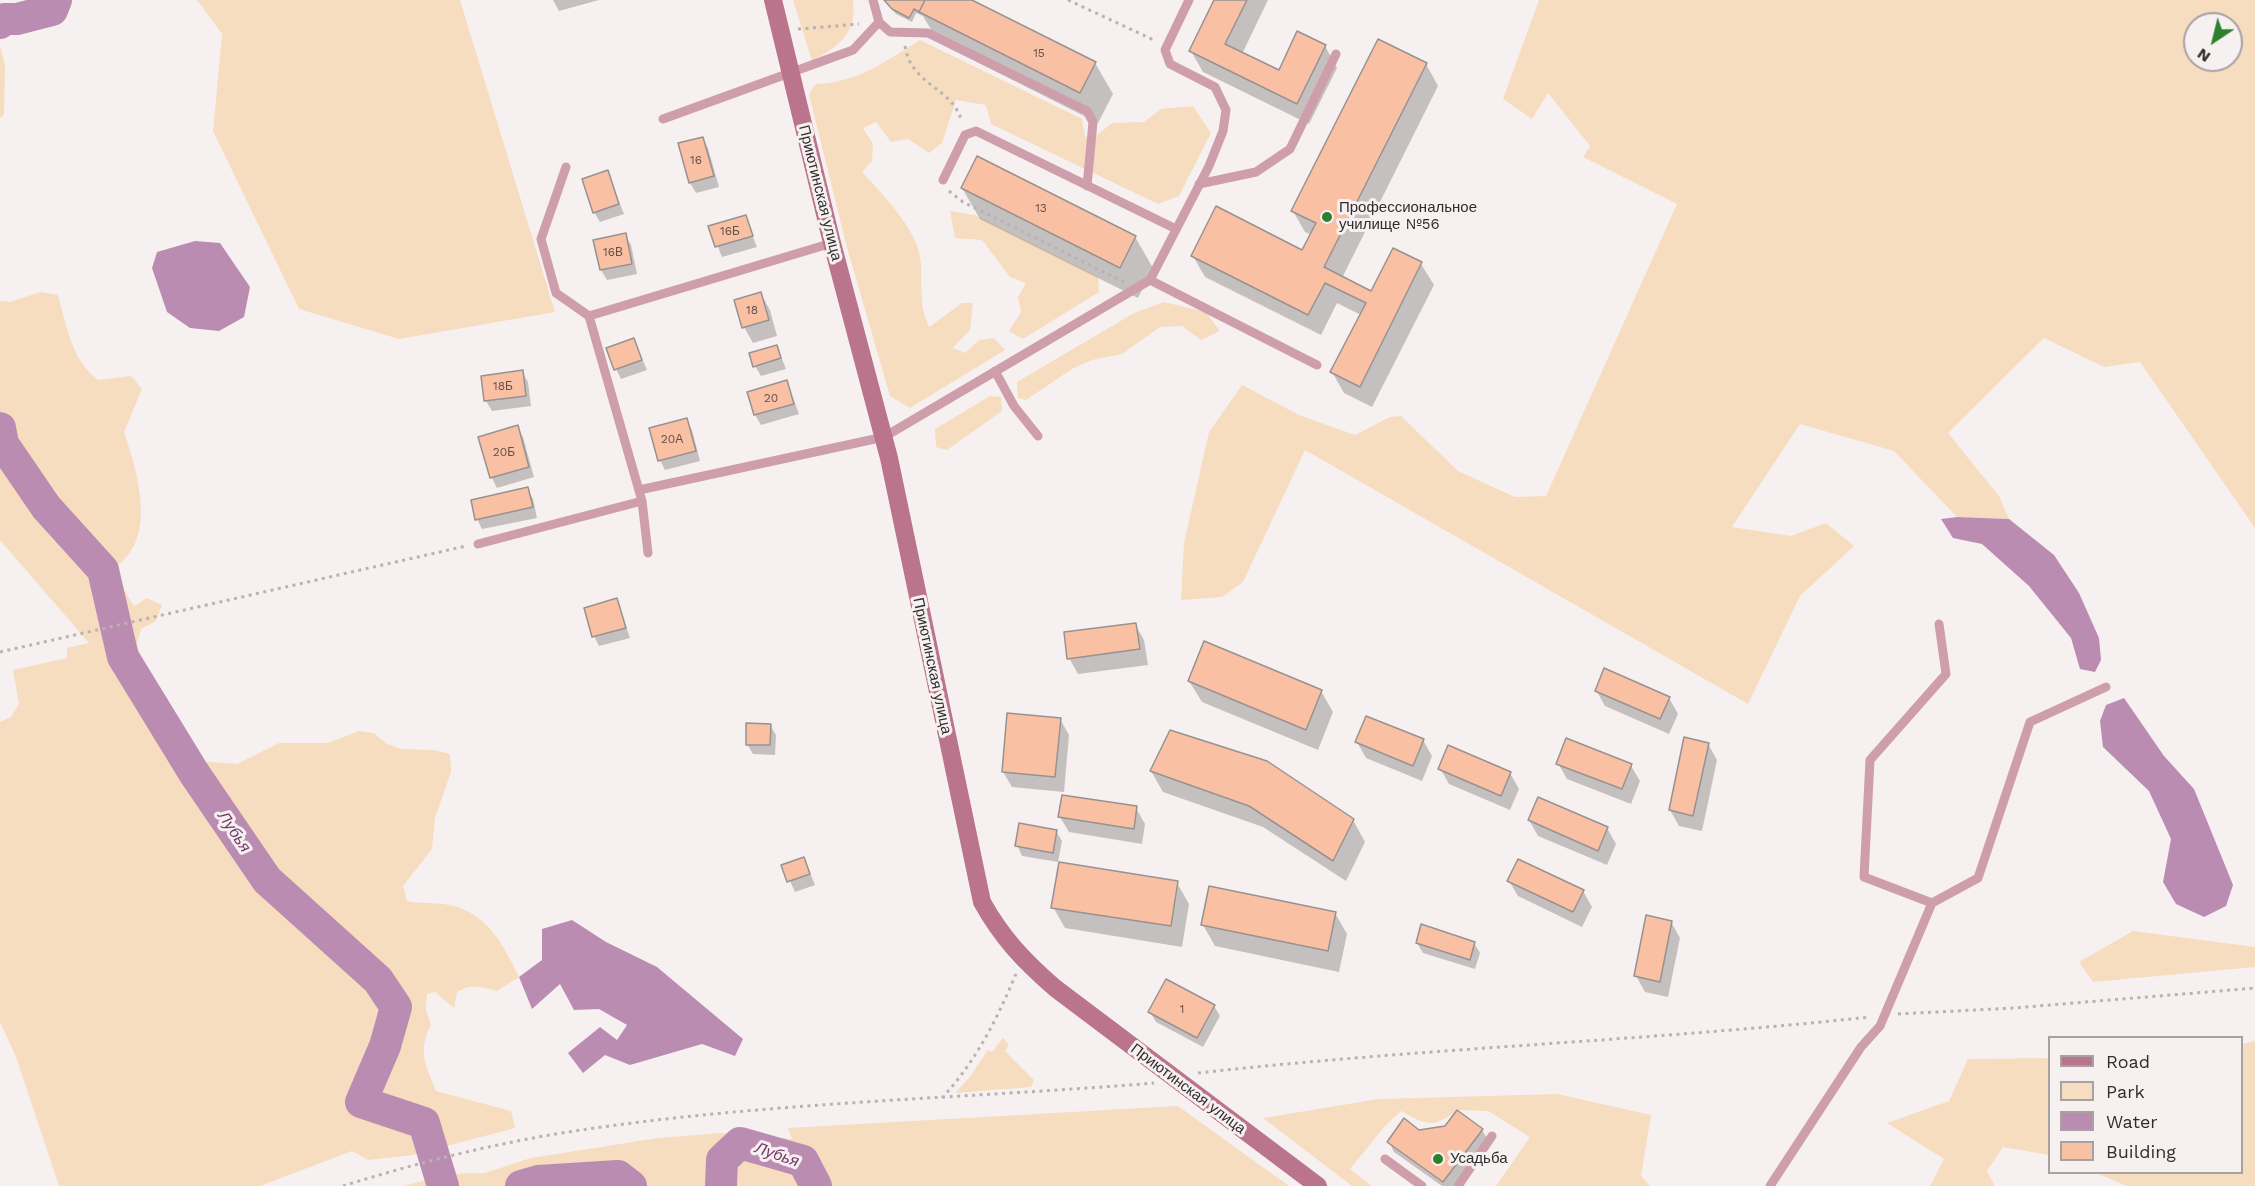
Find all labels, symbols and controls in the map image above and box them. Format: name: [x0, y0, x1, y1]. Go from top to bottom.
north arrow: [2183, 12, 2243, 72]
text: N: [2193, 44, 2214, 67]
house number: 15: [1033, 46, 1045, 60]
street label: Приютинская улица: [794, 123, 846, 263]
house number: 16: [690, 153, 702, 167]
place label: Профессиональное училище №56: [1339, 199, 1477, 234]
house number: 13: [1035, 201, 1047, 215]
marker: Профессиональное училище №56: [1320, 210, 1334, 224]
house number: 16Б: [720, 224, 740, 238]
house number: 16В: [603, 245, 623, 259]
house number: 18: [746, 303, 758, 317]
house number: 18Б: [493, 379, 513, 393]
house number: 20: [764, 391, 778, 405]
house number: 20А: [661, 432, 683, 446]
house number: 20Б: [493, 445, 515, 459]
street label: Приютинская улица: [909, 596, 955, 736]
water label: Лубья: [213, 808, 255, 856]
house number: 1: [1180, 1002, 1184, 1016]
legend: [2048, 1036, 2243, 1174]
street label: Приютинская улица: [1127, 1040, 1249, 1138]
text: Road: [2106, 1051, 2150, 1072]
text: Park: [2106, 1081, 2145, 1102]
text: Water: [2106, 1111, 2158, 1132]
water label: Лубья: [752, 1139, 802, 1171]
text: Building: [2106, 1141, 2176, 1162]
place label: Усадьба: [1450, 1150, 1508, 1168]
marker: Усадьба: [1431, 1152, 1445, 1166]

